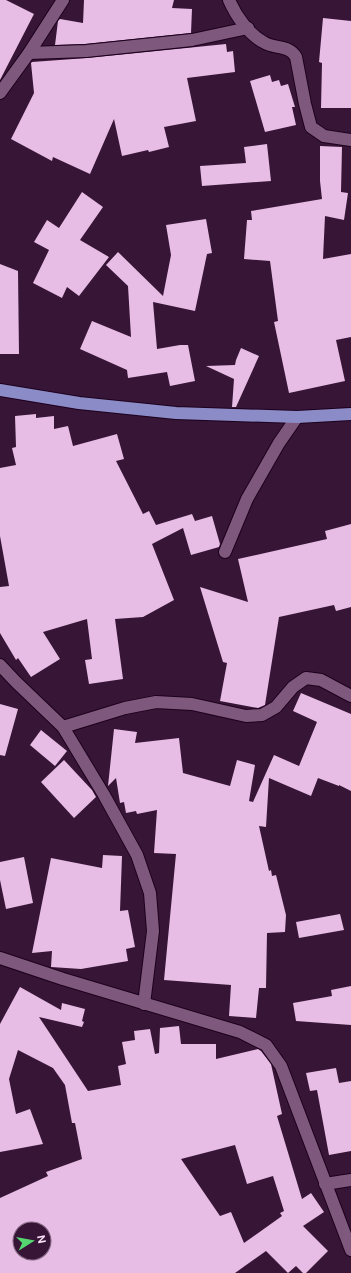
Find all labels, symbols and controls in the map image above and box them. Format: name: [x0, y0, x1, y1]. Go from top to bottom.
north arrow: [12, 1221, 52, 1261]
text: N: [34, 1234, 49, 1244]

